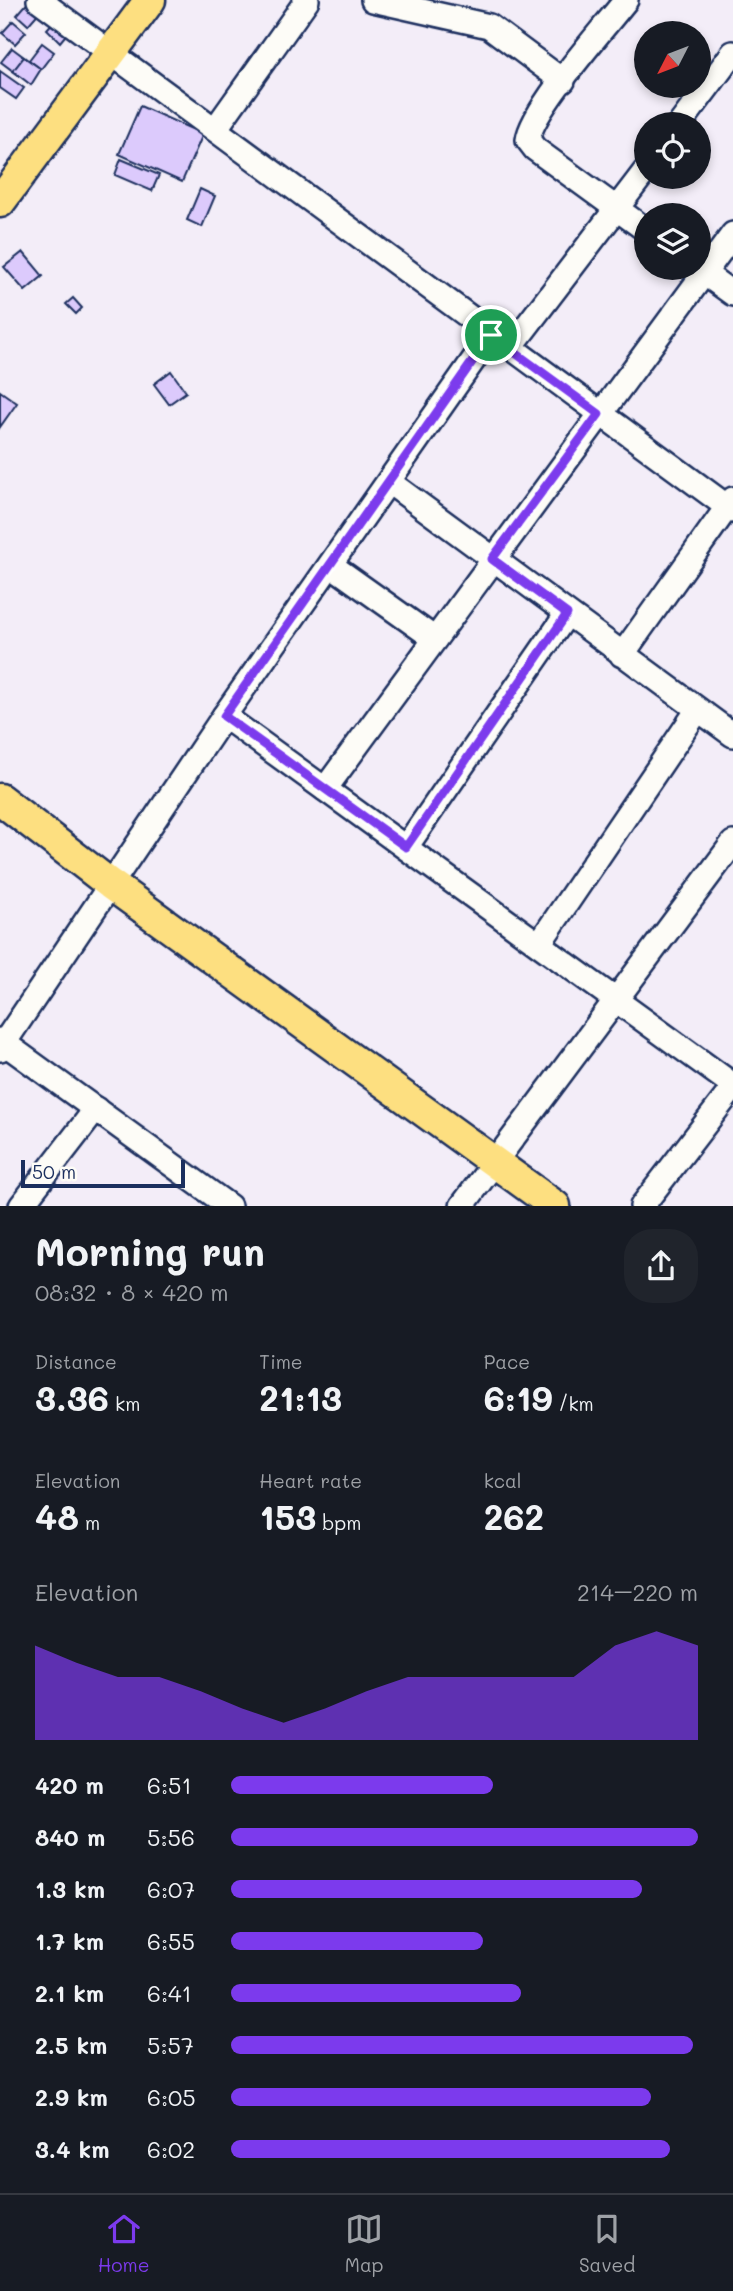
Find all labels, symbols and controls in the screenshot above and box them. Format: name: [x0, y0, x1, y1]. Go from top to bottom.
north arrow: [634, 21, 710, 98]
map controls: [634, 21, 711, 280]
button: locate: [634, 112, 711, 189]
button: layers: [634, 203, 711, 280]
pin: [461, 305, 521, 365]
icon: arrive: [472, 316, 510, 354]
scale bar: [21, 1157, 186, 1189]
text: 50 m: [32, 1159, 76, 1184]
text: Morning run: [35, 1226, 265, 1276]
button: share: [624, 1229, 698, 1303]
text: 08:32 · 8 × 420 m: [35, 1277, 229, 1307]
text: Distance: [35, 1349, 117, 1374]
text: Time: [259, 1349, 303, 1374]
text: Pace: [484, 1349, 530, 1374]
text: 3.36: [35, 1374, 109, 1420]
text: 21:13: [259, 1374, 342, 1420]
text: 6:19: [484, 1374, 552, 1420]
text: km: [109, 1391, 140, 1416]
text: /km: [552, 1391, 594, 1416]
text: Elevation: [35, 1468, 120, 1493]
text: Heart rate: [259, 1468, 362, 1493]
text: kcal: [484, 1468, 522, 1493]
text: 48: [35, 1493, 79, 1539]
text: 153: [259, 1493, 316, 1539]
text: 262: [484, 1493, 544, 1539]
text: m: [79, 1510, 100, 1535]
text: bpm: [316, 1510, 361, 1535]
text: Elevation: [35, 1577, 138, 1607]
text: 214–220 m: [577, 1577, 698, 1607]
text: 420 m: [35, 1770, 104, 1800]
text: 6:51: [147, 1770, 192, 1800]
text: 840 m: [35, 1822, 105, 1852]
text: 5:56: [147, 1822, 195, 1852]
text: 1.3 km: [35, 1874, 105, 1904]
text: 6:07: [147, 1874, 195, 1904]
text: 1.7 km: [35, 1926, 104, 1956]
text: 6:55: [147, 1926, 195, 1956]
text: 2.1 km: [35, 1978, 104, 2008]
text: 6:41: [147, 1978, 192, 2008]
text: 2.5 km: [35, 2030, 107, 2060]
text: 5:57: [147, 2030, 194, 2060]
text: 2.9 km: [35, 2082, 108, 2112]
text: 6:05: [147, 2082, 196, 2112]
text: 3.4 km: [35, 2134, 109, 2164]
text: 6:02: [147, 2134, 195, 2164]
tab: Home: [98, 2210, 149, 2277]
tab: Map: [345, 2210, 384, 2277]
tab: Saved: [579, 2210, 635, 2277]

